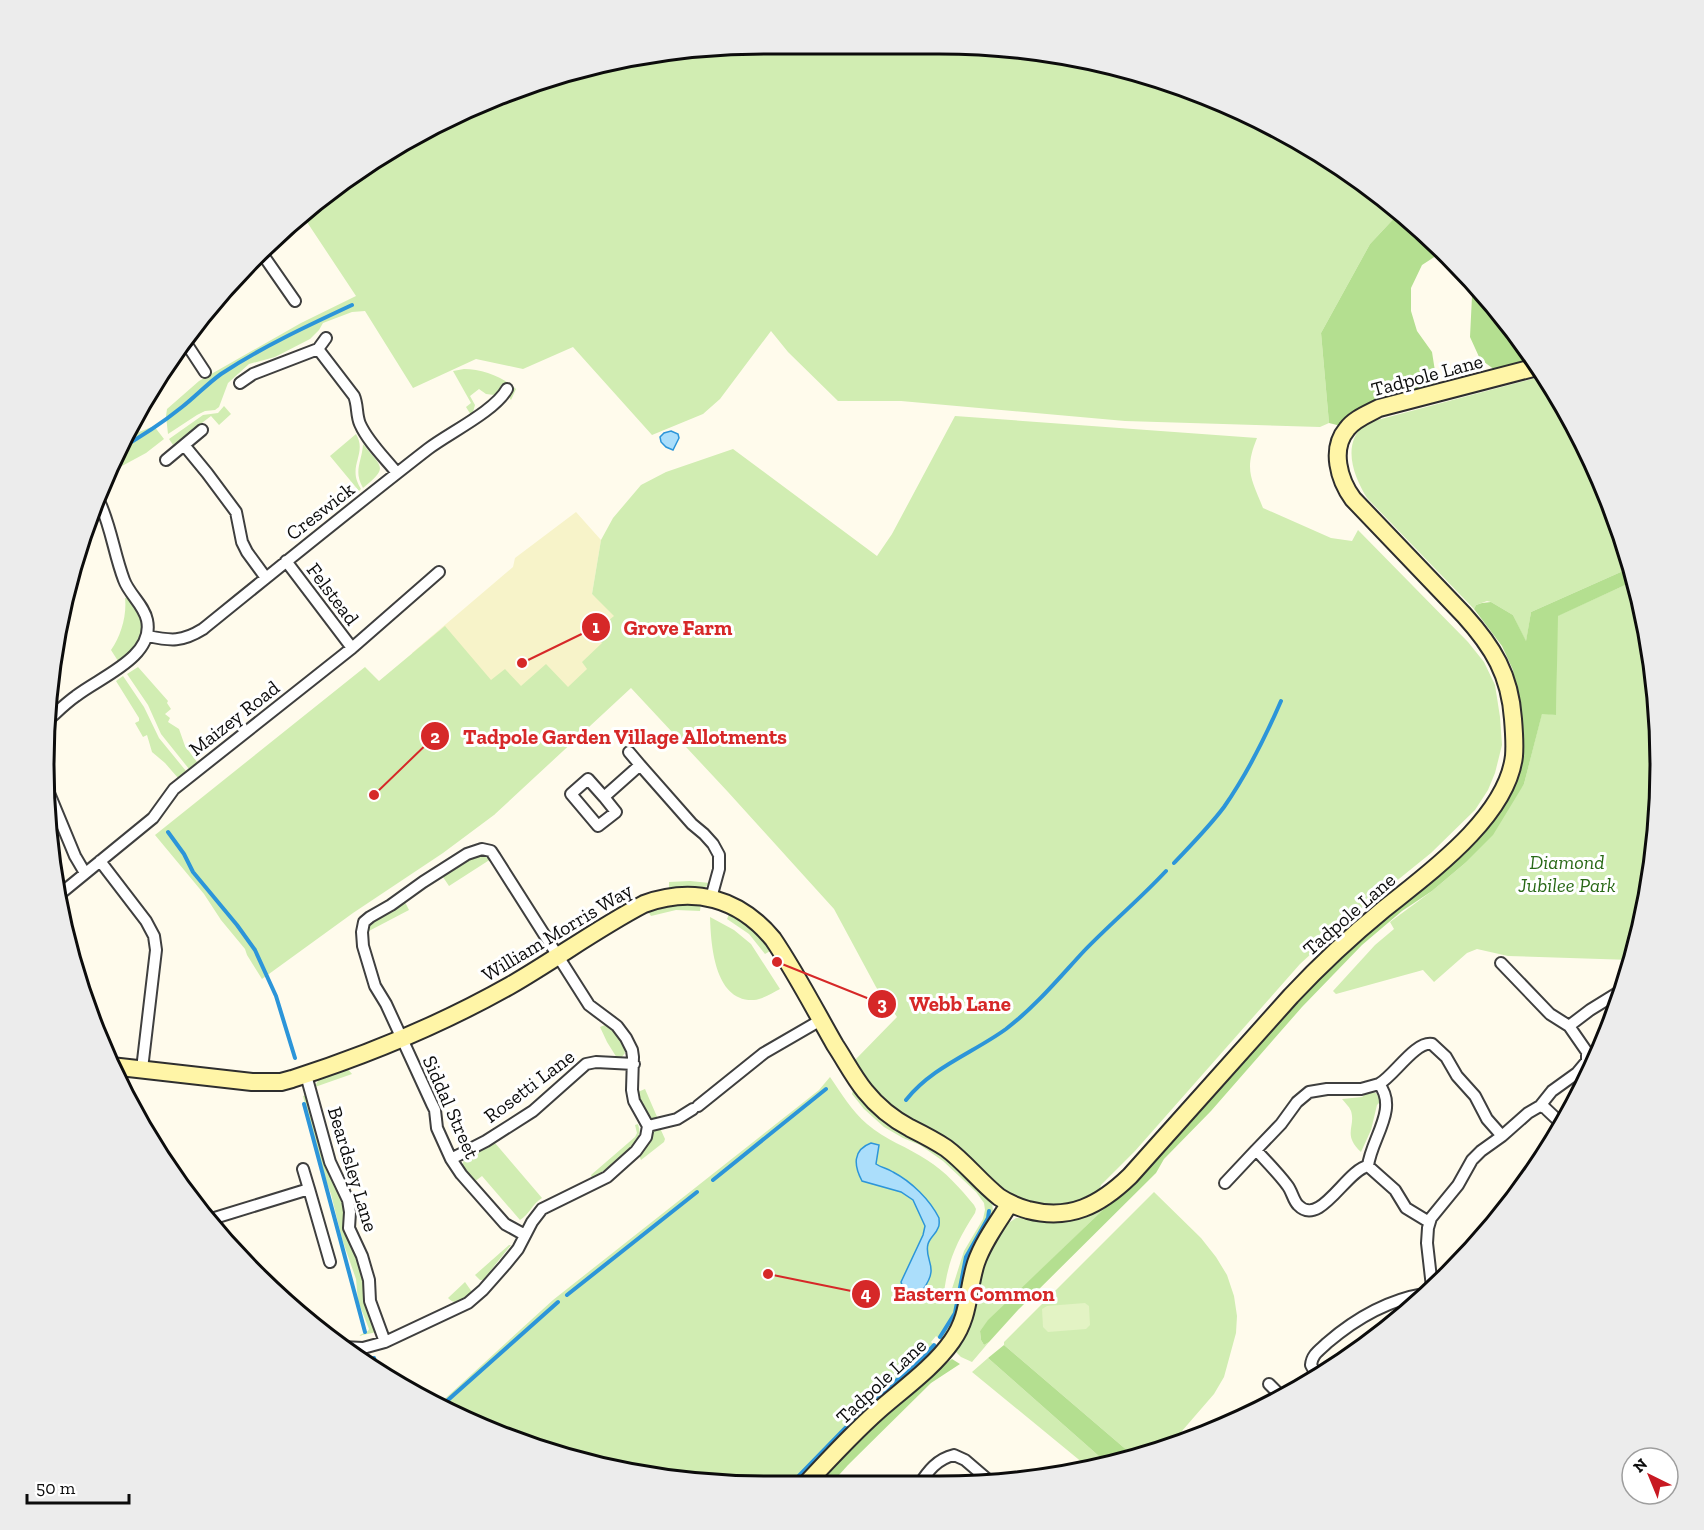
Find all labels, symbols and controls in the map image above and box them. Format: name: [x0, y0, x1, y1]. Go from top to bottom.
street label: Tadpole Lane: [1369, 349, 1485, 401]
street label: Creswick: [281, 477, 359, 545]
street label: Felstead: [302, 558, 364, 630]
callout: Grove Farm: [581, 608, 745, 647]
text: Grove Farm: [623, 615, 733, 640]
text: 1: [592, 616, 600, 638]
street label: Maizey Road: [184, 675, 284, 761]
callout: Tadpole Garden Village Allotments: [420, 717, 799, 756]
text: Tadpole Garden Village Allotments: [463, 724, 787, 749]
text: 2: [430, 726, 440, 748]
park label: Diamond Jubilee Park: [1517, 850, 1616, 897]
street label: Tadpole Lane: [1298, 867, 1400, 961]
street label: William Morris Way: [477, 877, 637, 986]
callout: Webb Lane: [867, 984, 1022, 1023]
text: Webb Lane: [909, 991, 1011, 1016]
text: 3: [877, 993, 887, 1015]
street label: Rosetti Lane: [479, 1044, 579, 1128]
street label: Siddal Street: [418, 1052, 485, 1163]
street label: Beardsley Lane: [323, 1104, 383, 1234]
callout: Eastern Common: [851, 1275, 1067, 1314]
text: Eastern Common: [893, 1281, 1055, 1306]
text: 4: [861, 1283, 871, 1305]
street label: Tadpole Lane: [831, 1333, 931, 1429]
north arrow: [1620, 1446, 1680, 1506]
text: N: [1629, 1454, 1651, 1476]
scale bar: [27, 1467, 129, 1505]
text: 50 m: [36, 1477, 76, 1499]

